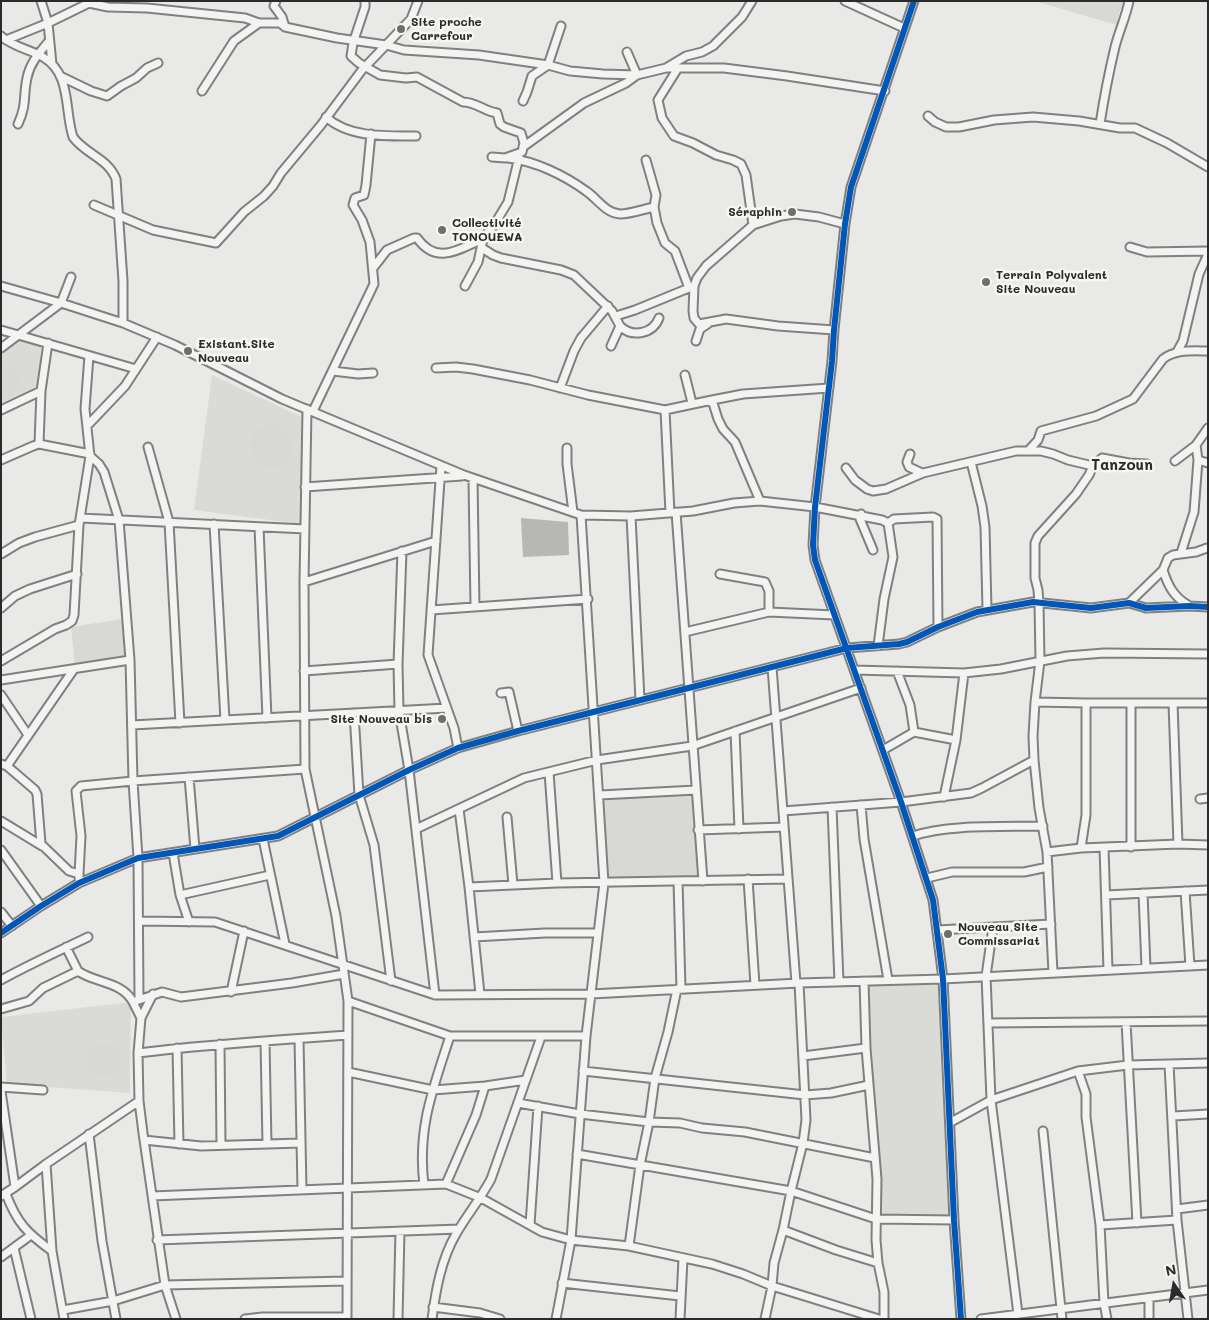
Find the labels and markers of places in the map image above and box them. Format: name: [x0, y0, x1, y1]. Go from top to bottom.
place label: Site proche Carrefour: [411, 15, 482, 43]
marker: Site proche Carrefour: [395, 23, 407, 35]
place label: Séraphin: [728, 205, 782, 219]
marker: Séraphin: [786, 206, 798, 218]
place label: Collectivité TONOUEWA: [452, 216, 522, 244]
marker: Collectivité TONOUEWA: [436, 224, 448, 236]
place label: Terrain Polyvalent Site Nouveau: [996, 268, 1107, 296]
marker: Terrain Polyvalent Site Nouveau: [980, 276, 992, 288]
place label: Existant.Site Nouveau: [198, 337, 275, 365]
marker: Existant.Site Nouveau: [182, 345, 194, 357]
place label: Site Nouveau bis: [330, 712, 432, 726]
marker: Site Nouveau bis: [436, 713, 448, 725]
place label: Nouveau Site Commissariat: [958, 920, 1040, 948]
marker: Nouveau Site Commissariat: [942, 928, 954, 940]

